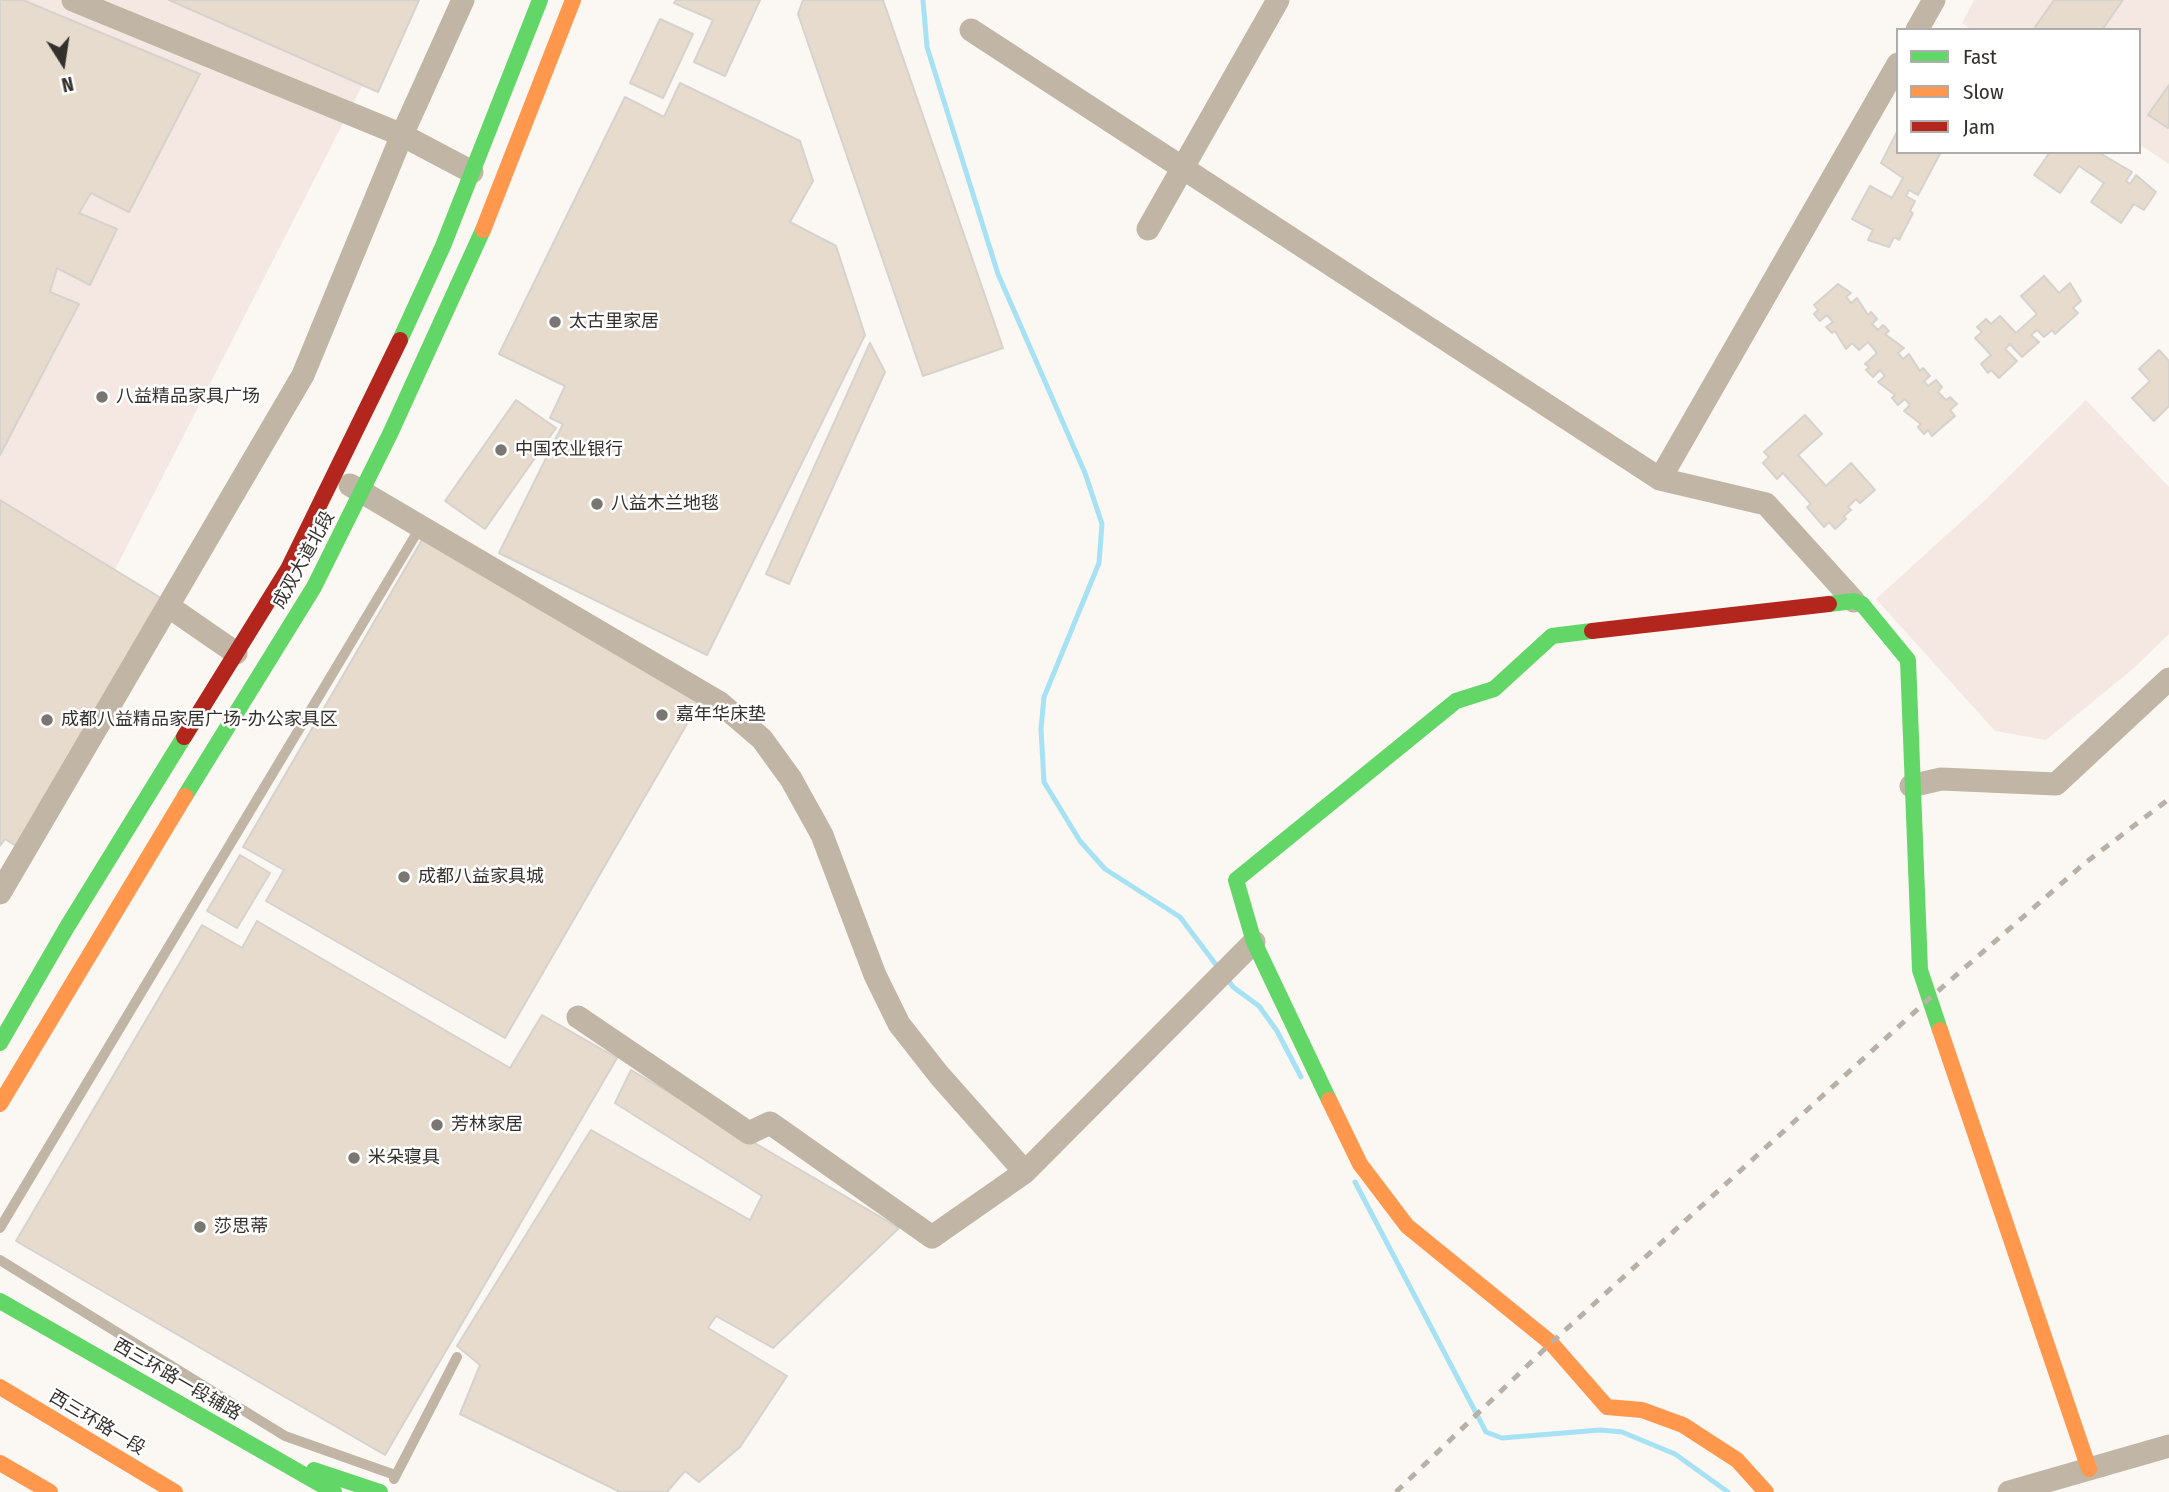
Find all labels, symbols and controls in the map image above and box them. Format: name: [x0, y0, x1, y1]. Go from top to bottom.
north arrow: [28, 28, 98, 98]
legend: [1896, 28, 2141, 154]
text: Fast: [1963, 44, 1997, 70]
text: N: [60, 72, 75, 96]
text: Slow: [1963, 79, 2004, 105]
text: Jam: [1963, 114, 1995, 140]
place label: 太古里家居: [569, 311, 659, 333]
marker: 太古里家居: [547, 314, 563, 330]
place label: 八益精品家具广场: [116, 386, 260, 408]
marker: 八益精品家具广场: [94, 389, 110, 405]
place label: 中国农业银行: [515, 439, 623, 461]
marker: 中国农业银行: [493, 442, 509, 458]
place label: 八益木兰地毯: [611, 493, 719, 515]
marker: 八益木兰地毯: [589, 496, 605, 512]
street label: 成双大道北段: [268, 508, 340, 612]
place label: 嘉年华床垫: [676, 704, 766, 726]
marker: 嘉年华床垫: [654, 707, 670, 723]
place label: 成都八益精品家居广场-办公家具区: [61, 709, 338, 731]
marker: 成都八益精品家居广场-办公家具区: [39, 712, 55, 728]
place label: 成都八益家具城: [418, 866, 544, 888]
marker: 成都八益家具城: [396, 869, 412, 885]
place label: 芳林家居: [451, 1114, 523, 1136]
marker: 芳林家居: [429, 1117, 445, 1133]
place label: 米朵寝具: [368, 1147, 440, 1169]
marker: 米朵寝具: [346, 1150, 362, 1166]
place label: 莎思蒂: [214, 1216, 268, 1238]
marker: 莎思蒂: [192, 1219, 208, 1235]
street label: 西三环路一段辅路: [109, 1335, 245, 1425]
street label: 西三环路一段: [45, 1386, 149, 1460]

